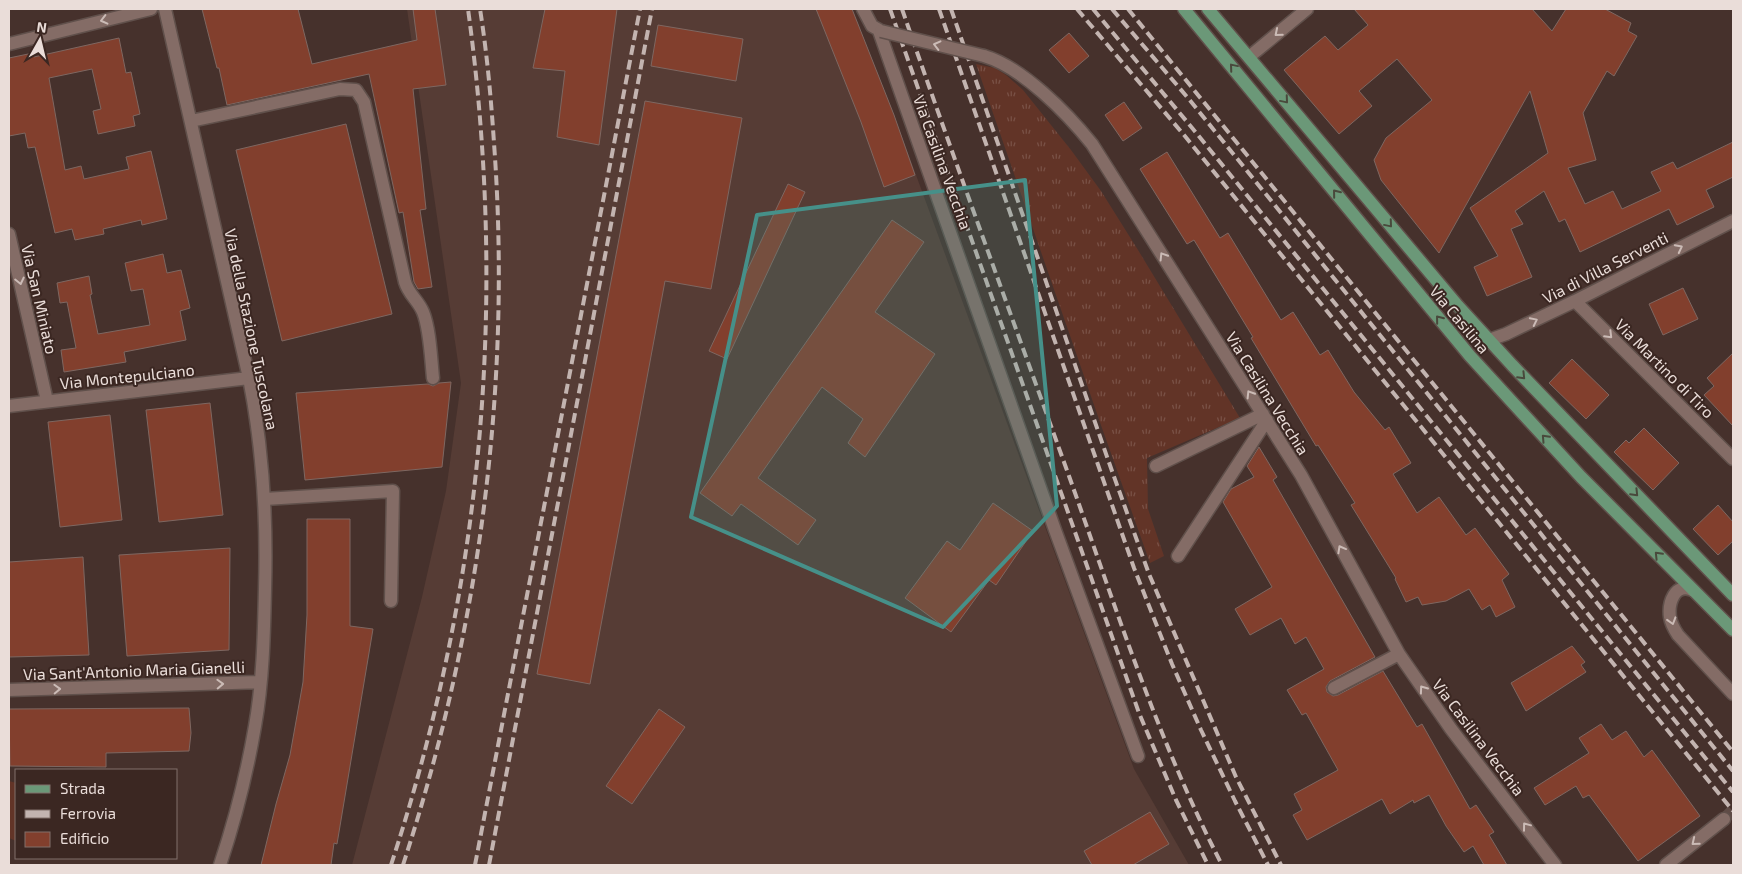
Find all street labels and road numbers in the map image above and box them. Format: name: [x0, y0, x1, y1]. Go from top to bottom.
street label: Via Casilina Vecchia: [910, 92, 976, 232]
street label: Via della Stazione Tuscolana: [221, 227, 283, 431]
street label: Via di Villa Serventi: [1539, 227, 1671, 307]
street label: Via San Miniato: [18, 242, 62, 356]
street label: Via Casilina: [1426, 281, 1494, 357]
street label: Via Martino di Tiro: [1612, 315, 1718, 421]
street label: Via Casilina Vecchia: [1222, 328, 1314, 458]
street label: Via Montepulciano: [59, 359, 195, 393]
street label: Via Sant'Antonio Maria Gianelli: [23, 657, 245, 683]
street label: Via Casilina Vecchia: [1429, 675, 1529, 799]

